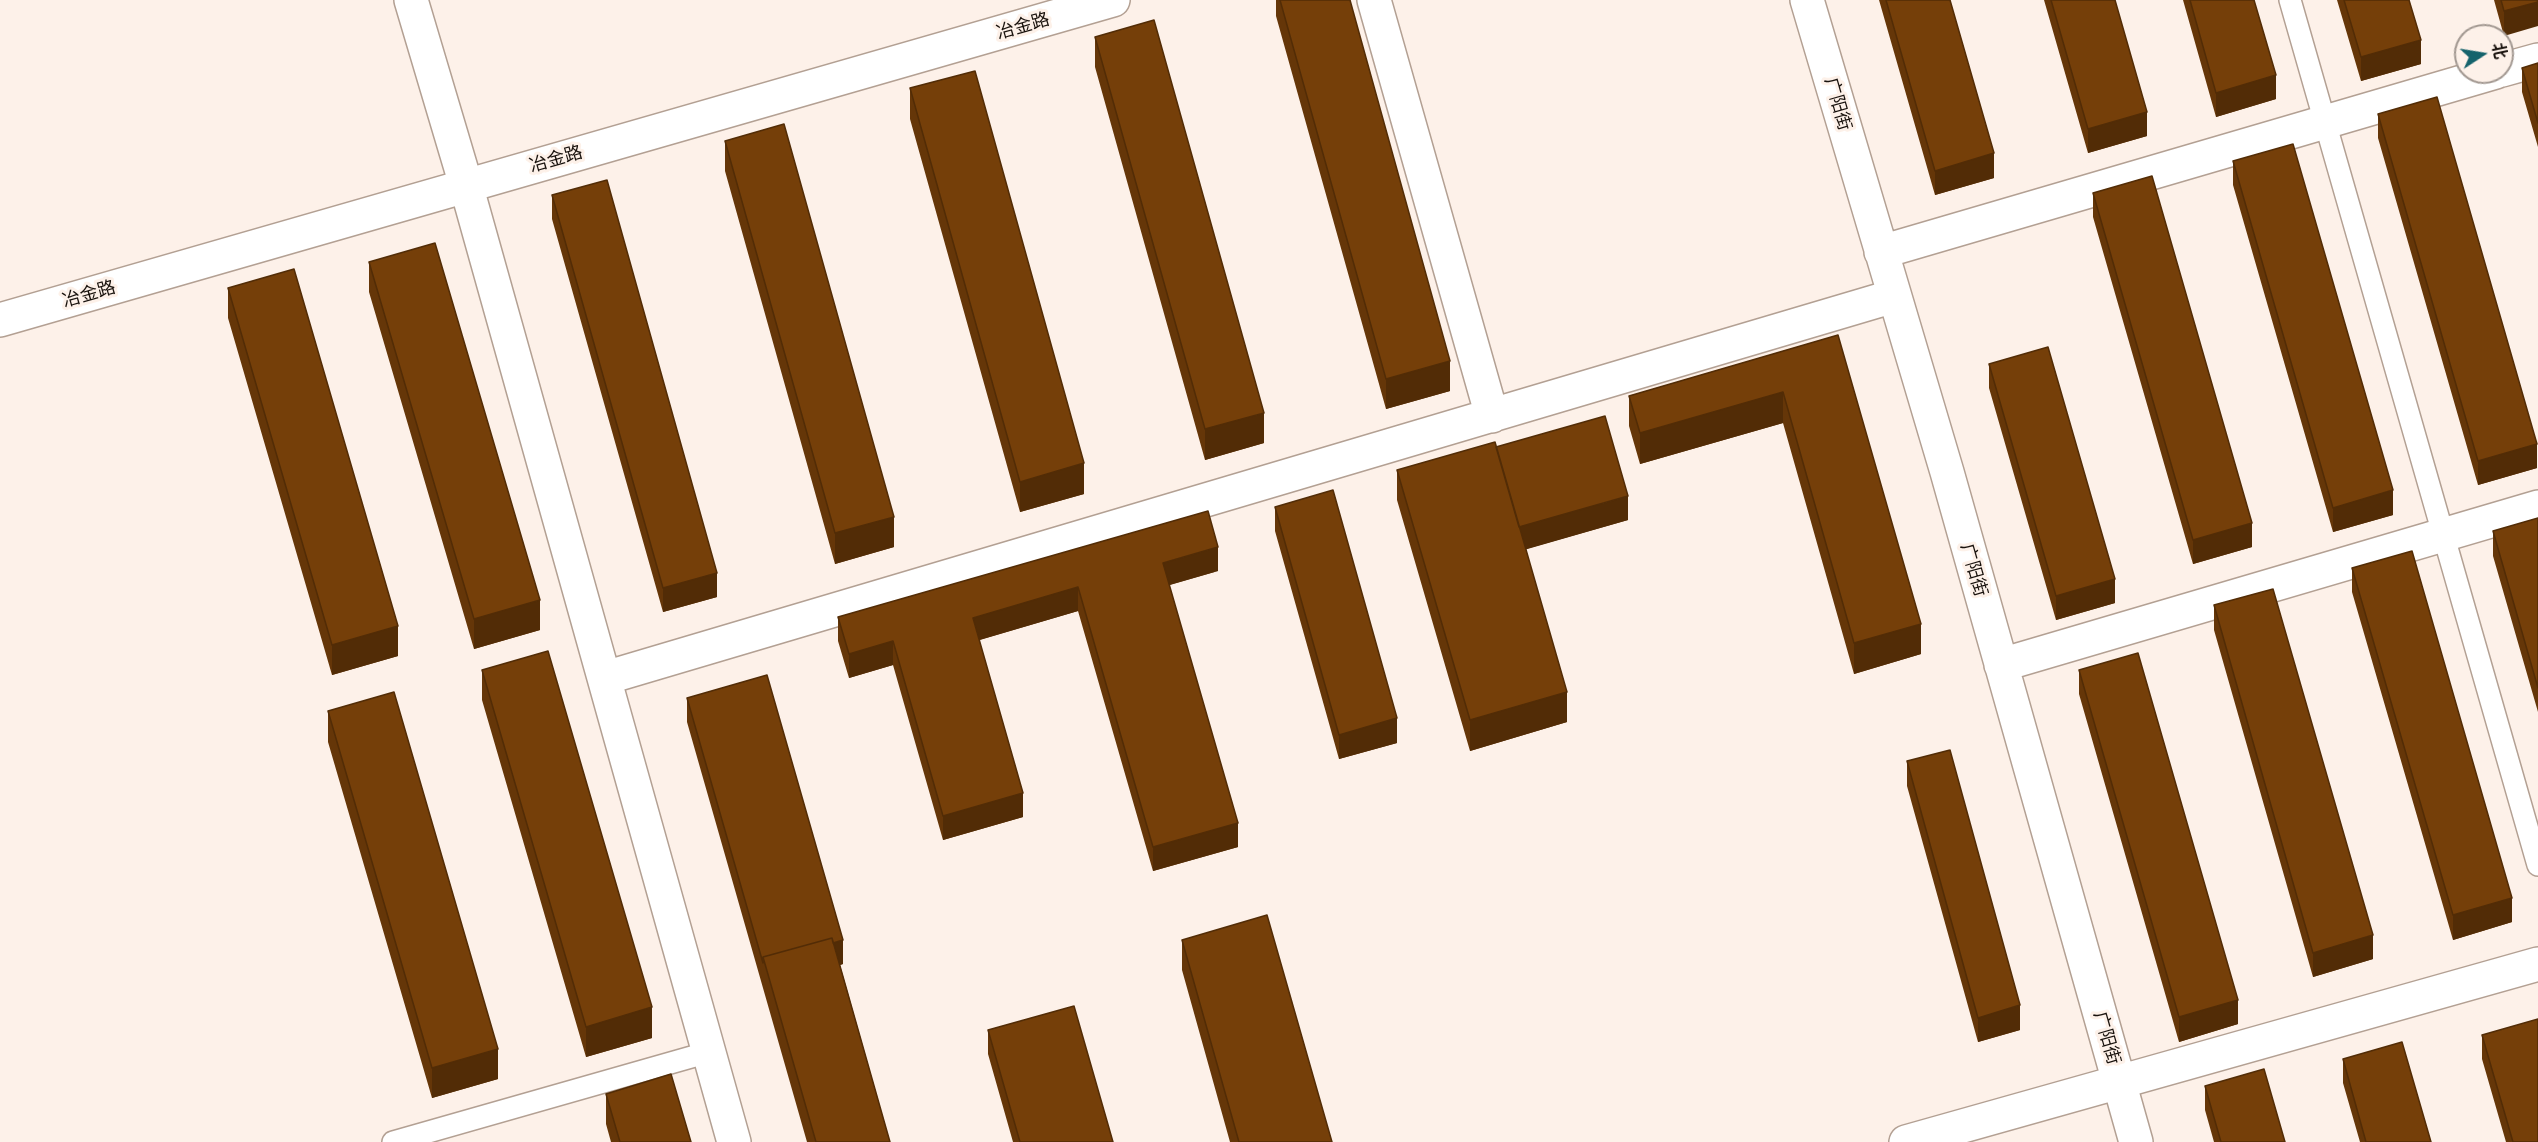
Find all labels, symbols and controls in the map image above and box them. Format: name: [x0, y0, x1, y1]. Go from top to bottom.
street label: 冶金路: [994, 8, 1052, 44]
north arrow: [2454, 24, 2514, 84]
text: 北: [2489, 41, 2510, 60]
street label: 广阳街: [1820, 75, 1856, 133]
street label: 冶金路: [527, 141, 585, 177]
street label: 冶金路: [60, 276, 118, 312]
street label: 广阳街: [1956, 541, 1992, 599]
street label: 广阳街: [2089, 1009, 2125, 1067]

